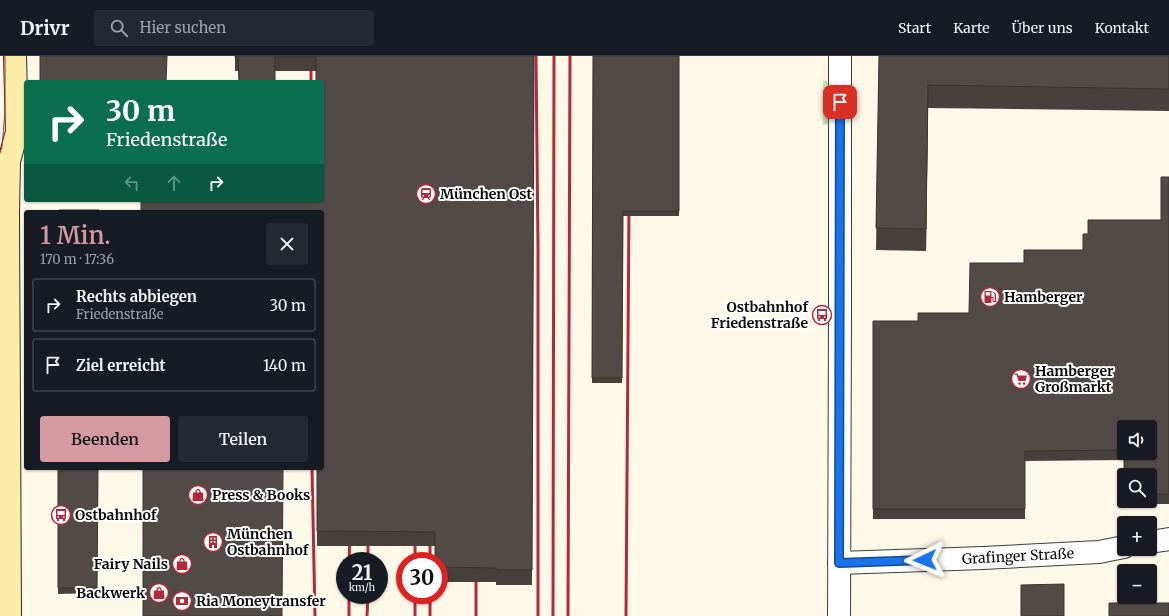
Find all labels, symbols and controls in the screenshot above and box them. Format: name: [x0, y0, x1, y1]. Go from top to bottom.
search box: [94, 10, 374, 46]
text: Drivr: [20, 16, 70, 40]
icon: search: [108, 17, 130, 39]
text: Hier suchen: [140, 18, 226, 37]
text: Start: [898, 19, 931, 37]
text: Karte: [953, 19, 990, 37]
text: Über uns: [1012, 19, 1073, 37]
text: Kontakt: [1095, 19, 1149, 37]
pin: [823, 85, 857, 119]
icon: arrive: [829, 91, 851, 113]
text: 30 m: [106, 93, 175, 129]
icon: right: [40, 96, 92, 148]
text: Friedenstraße: [106, 128, 227, 151]
icon: left: [121, 172, 143, 194]
icon: ahead: [163, 172, 185, 194]
icon: right: [205, 172, 227, 194]
station icon: München Ost: [415, 183, 437, 205]
place label: München Ost: [440, 185, 533, 203]
text: 1 Min.: [40, 220, 111, 251]
button: close: [266, 223, 308, 265]
text: 170 m · 17:36: [40, 251, 114, 268]
fuel station icon: Hamberger: [979, 286, 1001, 308]
text: Rechts abbiegen: [76, 287, 197, 306]
place label: Hamberger: [1004, 288, 1083, 306]
icon: right: [42, 294, 64, 316]
text: 30 m: [269, 296, 306, 315]
place label: Ostbahnhof Friedenstraße: [711, 298, 808, 332]
bus stop icon: Ostbahnhof Friedenstraße: [811, 304, 833, 326]
text: Friedenstraße: [76, 306, 164, 323]
icon: arrive: [42, 354, 64, 376]
text: Ziel erreicht: [76, 356, 166, 375]
text: 140 m: [263, 356, 306, 375]
place label: Hamberger Großmarkt: [1035, 362, 1114, 396]
supermarket icon: Hamberger Großmarkt: [1010, 368, 1032, 390]
button: Beenden: [40, 416, 170, 462]
button: Teilen: [178, 416, 308, 462]
map controls: [1117, 420, 1157, 604]
button: sound: [1117, 420, 1157, 460]
button: search: [1117, 468, 1157, 508]
shop icon: Press & Books: [187, 484, 209, 506]
place label: Press & Books: [212, 486, 310, 504]
bus stop icon: Ostbahnhof: [50, 504, 72, 526]
place label: Ostbahnhof: [75, 506, 157, 524]
button: +: [1117, 516, 1157, 556]
place label: München Ostbahnhof: [227, 525, 309, 559]
building icon: München Ostbahnhof: [202, 531, 224, 553]
position arrow: [904, 539, 946, 581]
street label: Grafinger Straße: [962, 544, 1074, 568]
speed limit sign: 30: [396, 552, 448, 604]
shop icon: Fairy Nails: [171, 553, 193, 575]
place label: Fairy Nails: [94, 555, 168, 573]
text: 21: [352, 560, 372, 585]
button: −: [1117, 564, 1157, 604]
text: km/h: [349, 581, 375, 594]
shop icon: Backwerk: [148, 582, 170, 604]
place label: Backwerk: [76, 584, 146, 602]
bank icon: Ria Moneytransfer: [171, 590, 193, 612]
place label: Ria Moneytransfer: [196, 592, 326, 610]

